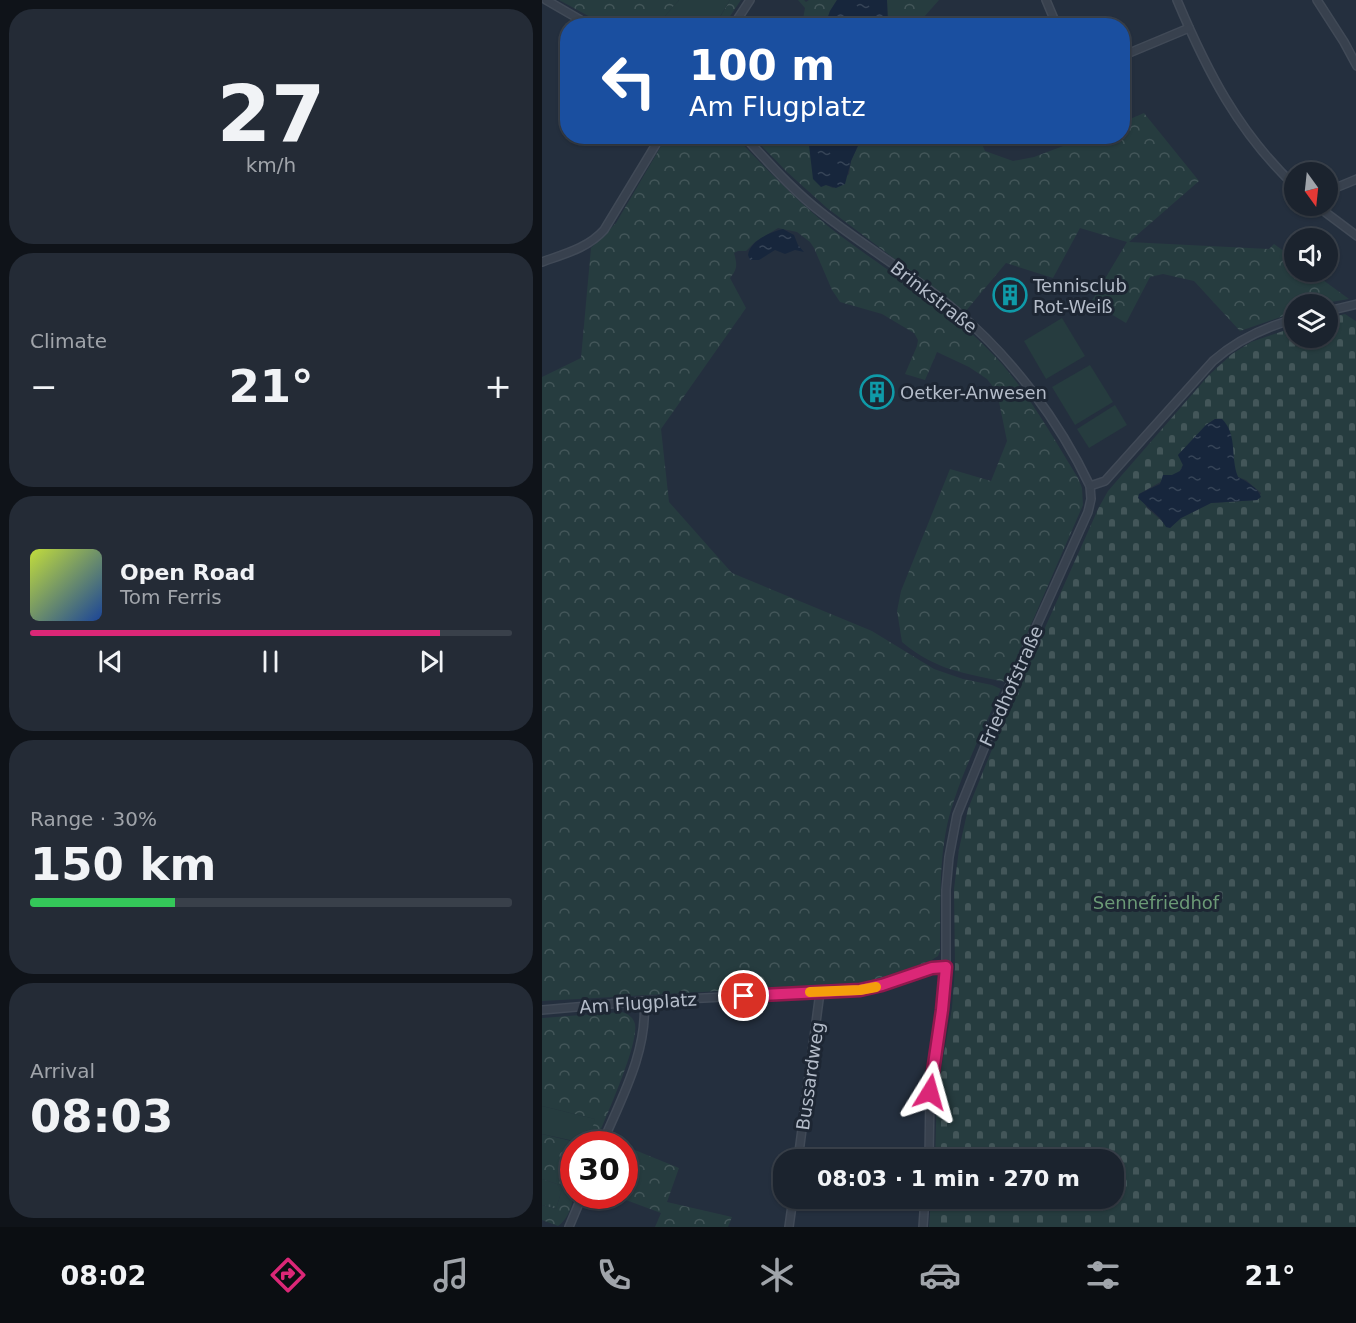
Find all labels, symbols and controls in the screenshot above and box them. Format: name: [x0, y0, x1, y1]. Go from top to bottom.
text: 100 m: [689, 41, 835, 90]
icon: left: [590, 42, 668, 120]
text: 27: [217, 69, 325, 159]
text: Am Flugplatz: [689, 91, 866, 122]
text: km/h: [246, 153, 296, 177]
north arrow: [1284, 162, 1338, 216]
map controls: [1284, 162, 1338, 348]
button: sound: [1284, 228, 1338, 282]
street label: Brinkstraße: [887, 257, 981, 337]
place label: Tennisclub Rot-Weiß: [1032, 275, 1127, 317]
building icon: Tennisclub Rot-Weiß: [992, 277, 1028, 313]
button: layers: [1284, 294, 1338, 348]
text: Climate: [30, 329, 107, 353]
text: 21°: [228, 360, 314, 413]
text: −: [30, 367, 58, 406]
text: +: [484, 367, 512, 406]
building icon: Oetker-Anwesen: [859, 374, 895, 410]
place label: Oetker-Anwesen: [900, 382, 1047, 403]
text: Open Road: [120, 560, 255, 585]
text: Tom Ferris: [120, 585, 222, 609]
street label: Friedhofstraße: [975, 622, 1047, 750]
icon: previous: [94, 645, 127, 678]
icon: pause: [254, 645, 287, 678]
icon: next: [415, 645, 448, 678]
text: Range · 30%: [30, 807, 157, 831]
text: 150 km: [30, 838, 216, 891]
park label: Sennefriedhof: [1093, 892, 1220, 913]
pin: [718, 970, 769, 1021]
icon: arrive: [727, 979, 760, 1012]
street label: Am Flugplatz: [579, 988, 697, 1018]
street label: Bussardweg: [792, 1020, 828, 1132]
text: Arrival: [30, 1059, 95, 1083]
position arrow: [898, 1060, 962, 1124]
text: 08:03: [30, 1090, 173, 1143]
speed limit sign: 30: [560, 1131, 638, 1209]
text: 08:03 · 1 min · 270 m: [817, 1166, 1080, 1191]
icon: directions: [267, 1254, 309, 1296]
icon: music: [430, 1254, 472, 1296]
icon: phone: [593, 1254, 635, 1296]
icon: climate: [756, 1254, 798, 1296]
icon: car: [919, 1254, 961, 1296]
icon: filters: [1082, 1254, 1124, 1296]
text: 08:02: [60, 1260, 146, 1291]
text: 21°: [1244, 1260, 1295, 1291]

